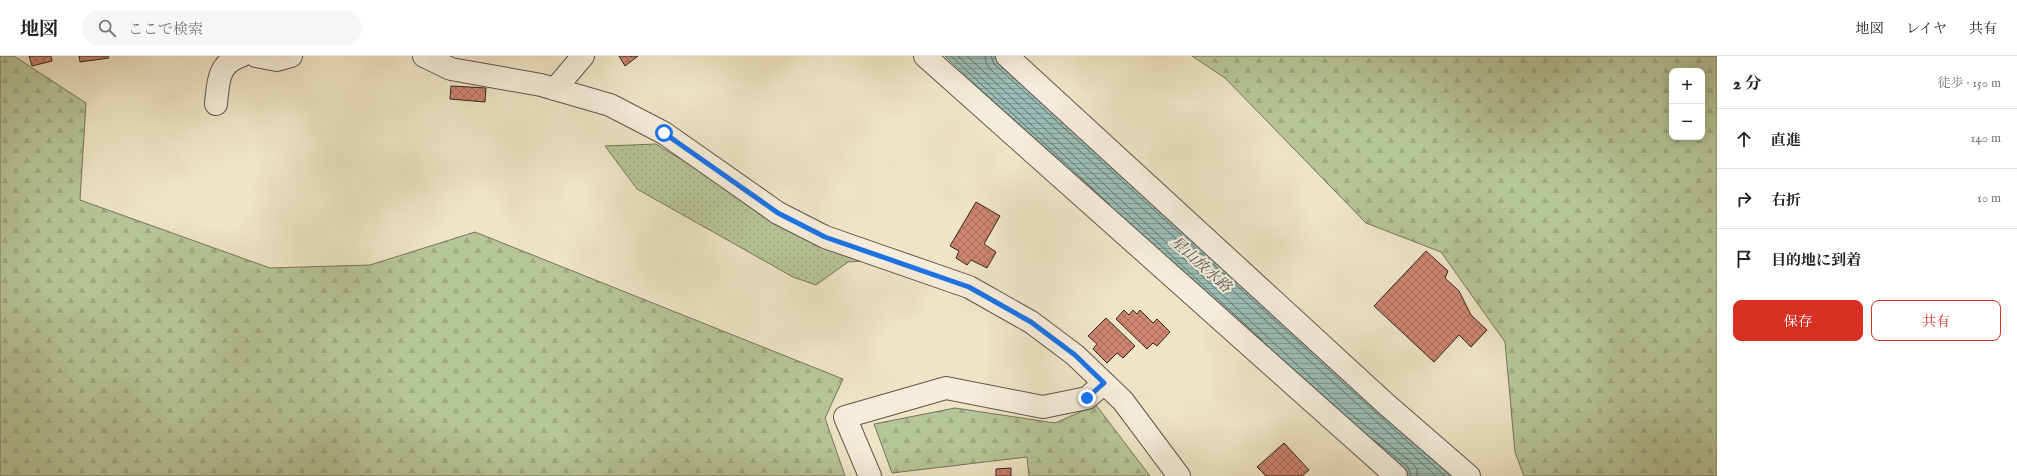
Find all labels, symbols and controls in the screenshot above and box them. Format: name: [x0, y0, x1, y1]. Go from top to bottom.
search box: [82, 10, 362, 46]
icon: search: [96, 17, 118, 39]
text: 地図: [20, 18, 58, 42]
text: ここで検索: [128, 20, 203, 39]
text: 地図: [1856, 20, 1884, 38]
text: レイヤ: [1906, 20, 1947, 38]
text: 共有: [1969, 20, 1997, 38]
map controls: [1669, 68, 1705, 140]
button: +: [1669, 68, 1705, 104]
text: 2 分: [1733, 74, 1762, 95]
text: 徒歩 · 150 m: [1938, 75, 2001, 92]
button: −: [1669, 104, 1705, 140]
route start: [655, 124, 673, 142]
icon: ahead: [1733, 128, 1755, 150]
text: 140 m: [1971, 130, 2001, 147]
text: 直進: [1771, 131, 1801, 150]
icon: right: [1733, 188, 1755, 210]
text: 10 m: [1977, 190, 2001, 207]
text: 右折: [1771, 191, 1801, 210]
water label: 星山放水路: [1166, 232, 1236, 297]
icon: arrive: [1733, 248, 1755, 270]
text: 目的地に到着: [1771, 251, 1861, 270]
button: 保存: [1733, 300, 1863, 341]
button: 共有: [1871, 300, 2001, 341]
route end: [1078, 389, 1096, 407]

